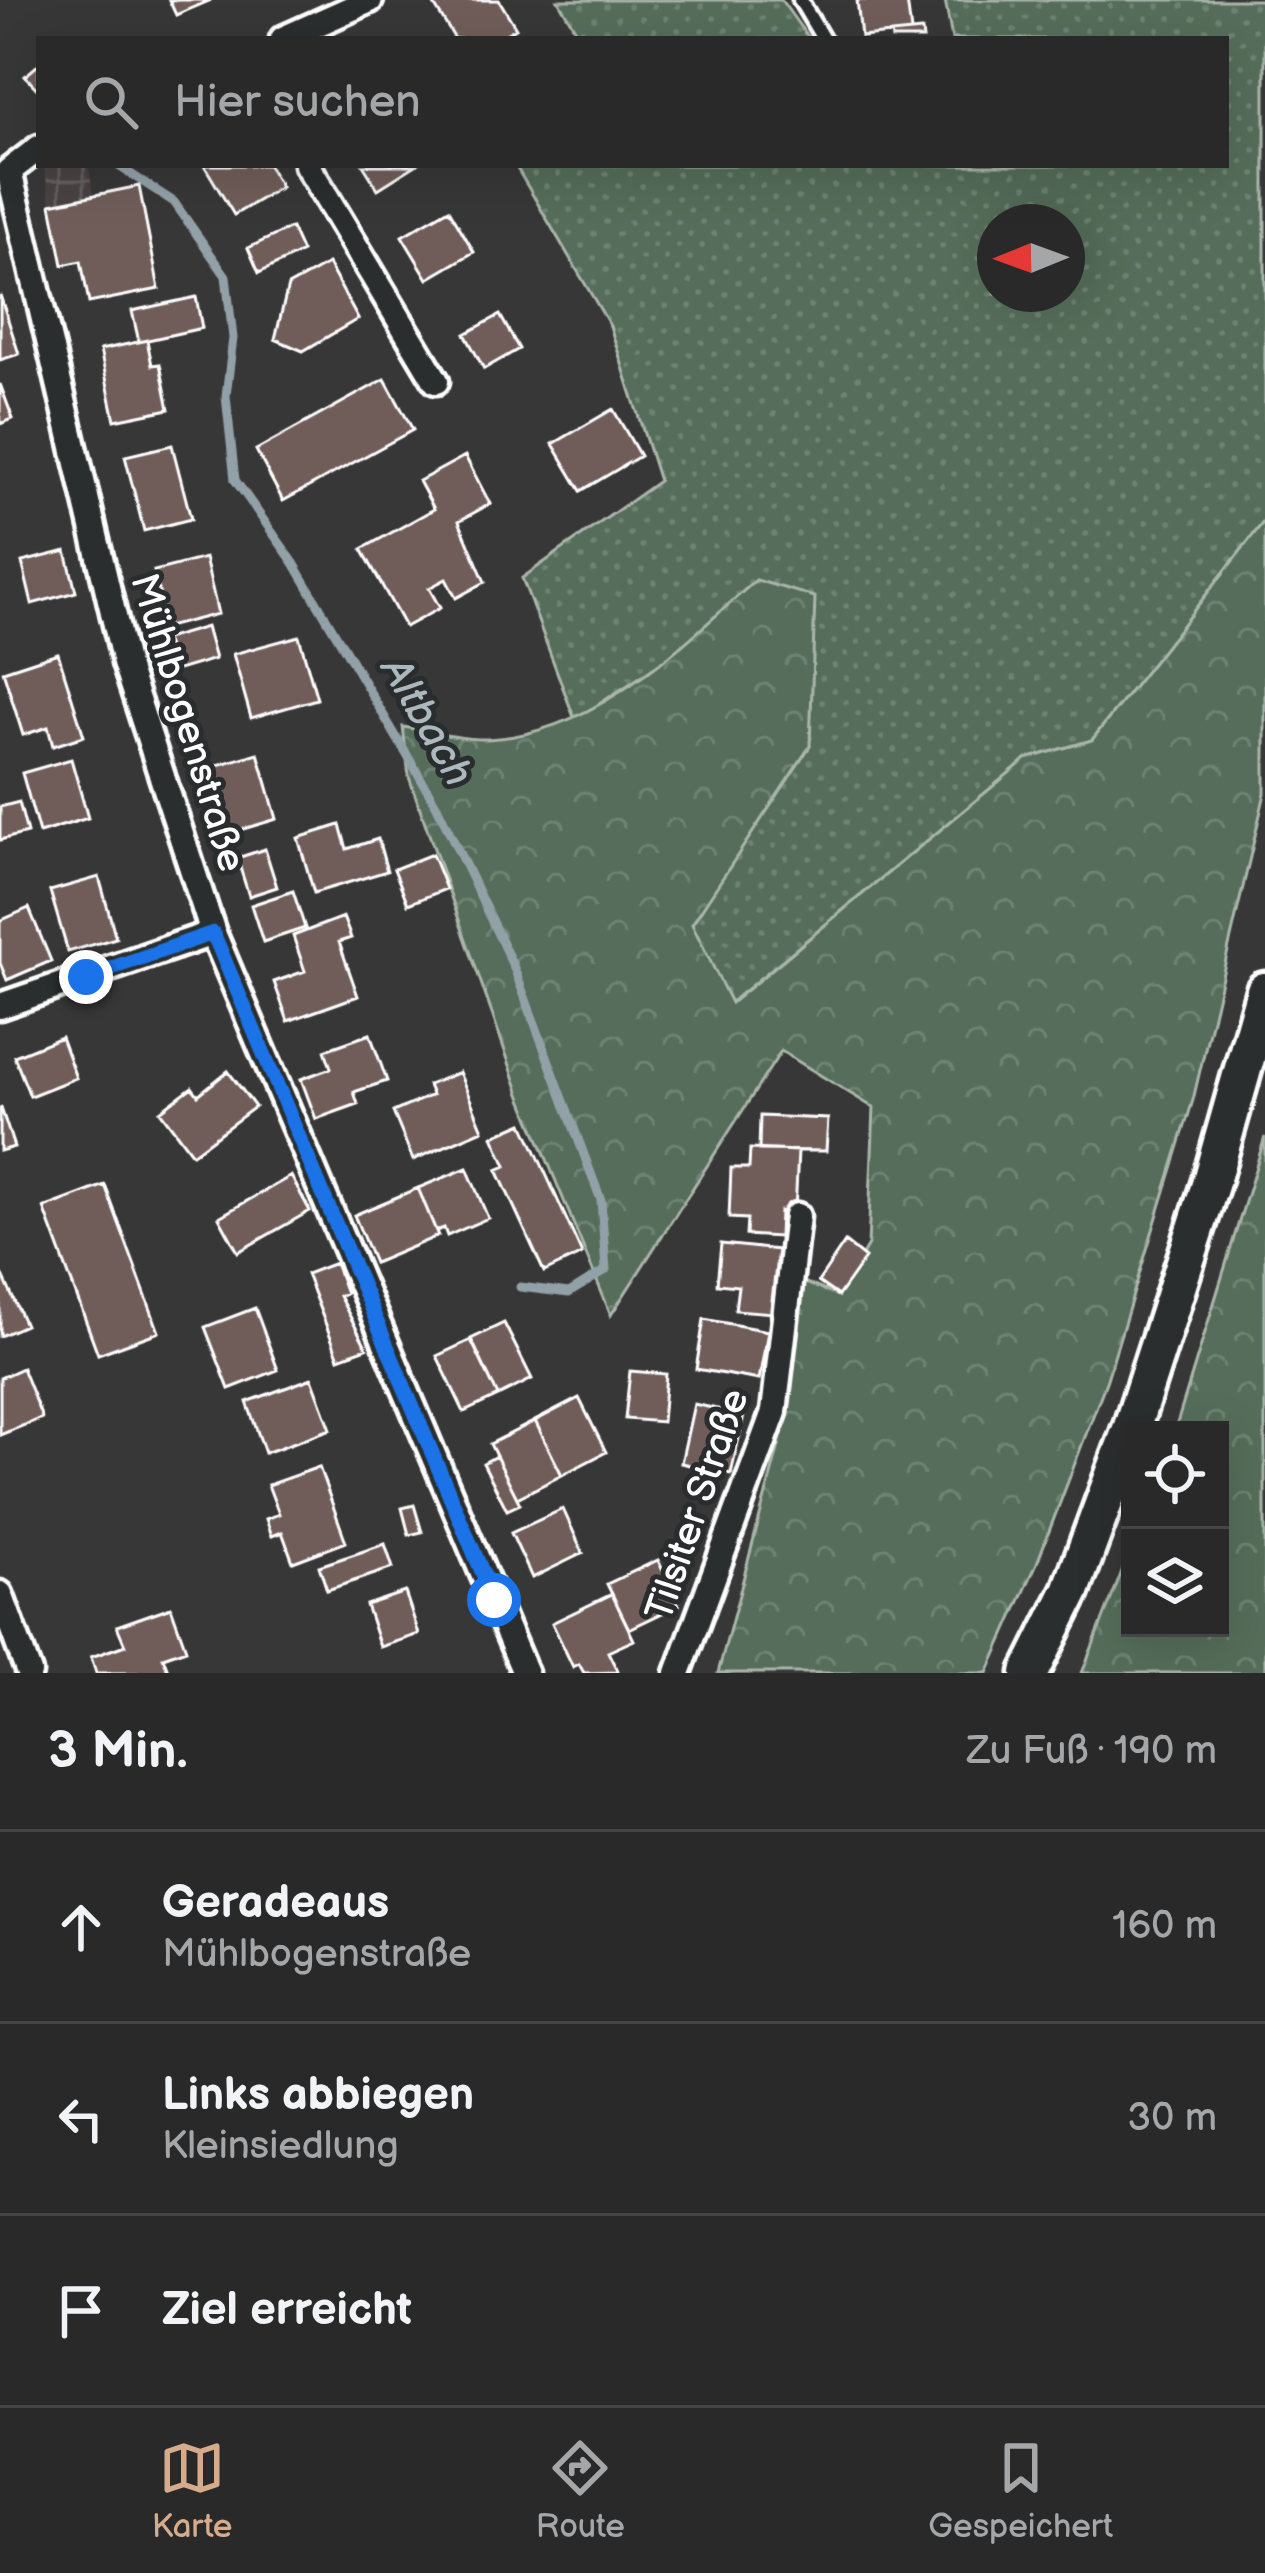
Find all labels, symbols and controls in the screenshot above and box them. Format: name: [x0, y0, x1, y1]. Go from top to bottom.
search box: [36, 36, 1229, 168]
icon: search: [78, 69, 144, 135]
text: Hier suchen: [174, 75, 421, 130]
north arrow: [977, 204, 1085, 312]
street label: Mühlbogenstraße: [119, 568, 255, 878]
water label: Altbach: [368, 647, 483, 796]
route end: [59, 950, 113, 1004]
street label: Tilsiter Straße: [636, 1383, 760, 1627]
map controls: [1121, 1421, 1229, 1637]
button: locate: [1121, 1421, 1229, 1529]
button: layers: [1121, 1529, 1229, 1637]
route start: [467, 1573, 521, 1627]
text: 3 Min.: [48, 1721, 188, 1782]
text: Zu Fuß · 190 m: [967, 1728, 1217, 1775]
text: Geradeaus: [162, 1876, 389, 1931]
icon: ahead: [48, 1894, 114, 1960]
text: 160 m: [1112, 1903, 1217, 1950]
text: Mühlbogenstraße: [162, 1931, 471, 1978]
text: Links abbiegen: [162, 2068, 474, 2123]
icon: left: [48, 2086, 114, 2152]
text: 30 m: [1127, 2095, 1217, 2142]
text: Kleinsiedlung: [162, 2123, 399, 2170]
icon: arrive: [48, 2278, 114, 2344]
text: Ziel erreicht: [162, 2283, 412, 2338]
tab: Karte: [152, 2435, 232, 2547]
tab: Route: [536, 2435, 625, 2547]
tab: Gespeichert: [928, 2435, 1113, 2547]

